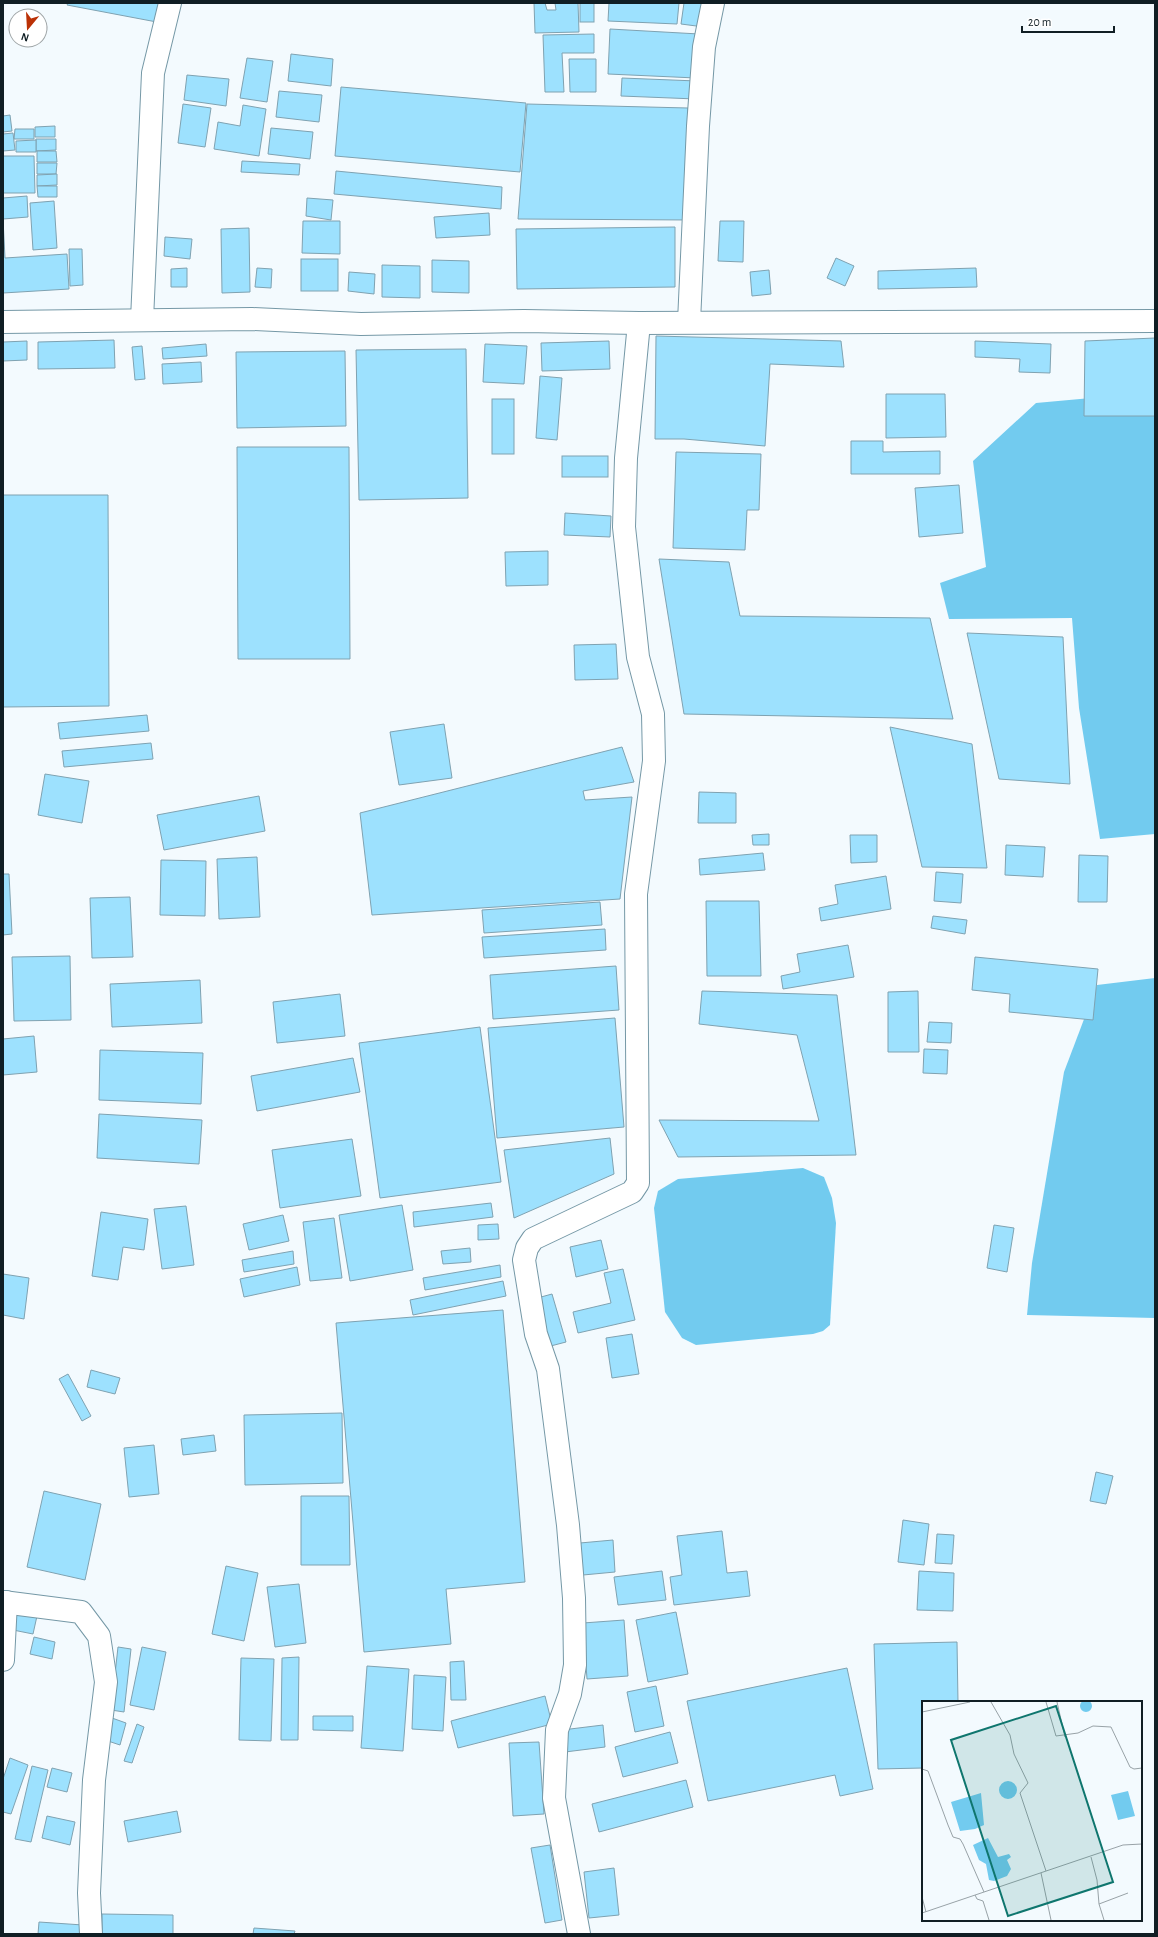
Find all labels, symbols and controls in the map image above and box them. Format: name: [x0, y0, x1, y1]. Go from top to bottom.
north arrow: [8, 8, 48, 48]
scale bar: [1022, 8, 1114, 34]
text: 20 m: [1028, 16, 1051, 28]
text: N: [20, 31, 30, 43]
inset map: [922, 1701, 1142, 1921]

